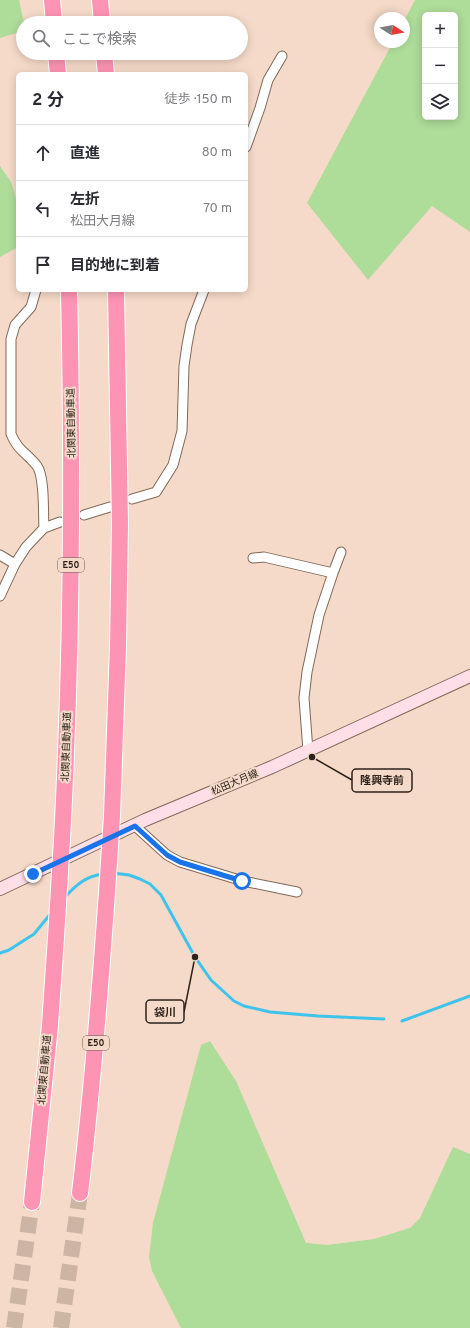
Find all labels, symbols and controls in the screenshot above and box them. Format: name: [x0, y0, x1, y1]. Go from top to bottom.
north arrow: [374, 12, 410, 48]
map controls: [422, 12, 458, 120]
button: +: [422, 12, 458, 48]
search box: [16, 16, 248, 60]
icon: search: [30, 27, 52, 49]
text: ここで検索: [62, 31, 137, 50]
button: −: [422, 48, 458, 84]
button: layers: [422, 84, 458, 120]
text: 2 分: [32, 90, 64, 112]
text: 徒歩 · 150 m: [165, 92, 232, 108]
icon: ahead: [32, 142, 54, 164]
text: 直進: [70, 145, 100, 164]
text: 80 m: [202, 145, 232, 161]
text: 左折: [70, 191, 100, 210]
icon: left: [32, 198, 54, 220]
text: 70 m: [203, 201, 232, 217]
text: 松田大月線: [70, 214, 135, 230]
icon: arrive: [32, 254, 54, 276]
text: 目的地に到着: [70, 257, 160, 276]
street label: 北関東自動車道: [65, 388, 79, 458]
road number: E50: [58, 558, 84, 572]
street label: 北関東自動車道: [59, 712, 75, 782]
street label: 松田大月線: [209, 767, 261, 799]
callout: 隆興寺前: [352, 769, 412, 792]
text: 隆興寺前: [360, 774, 404, 788]
route end: [24, 865, 42, 883]
route start: [233, 872, 251, 890]
callout: 袋川: [146, 1000, 184, 1023]
text: 袋川: [154, 1006, 176, 1020]
street label: 北関東自動車道: [35, 1035, 55, 1105]
road number: E50: [83, 1036, 109, 1050]

